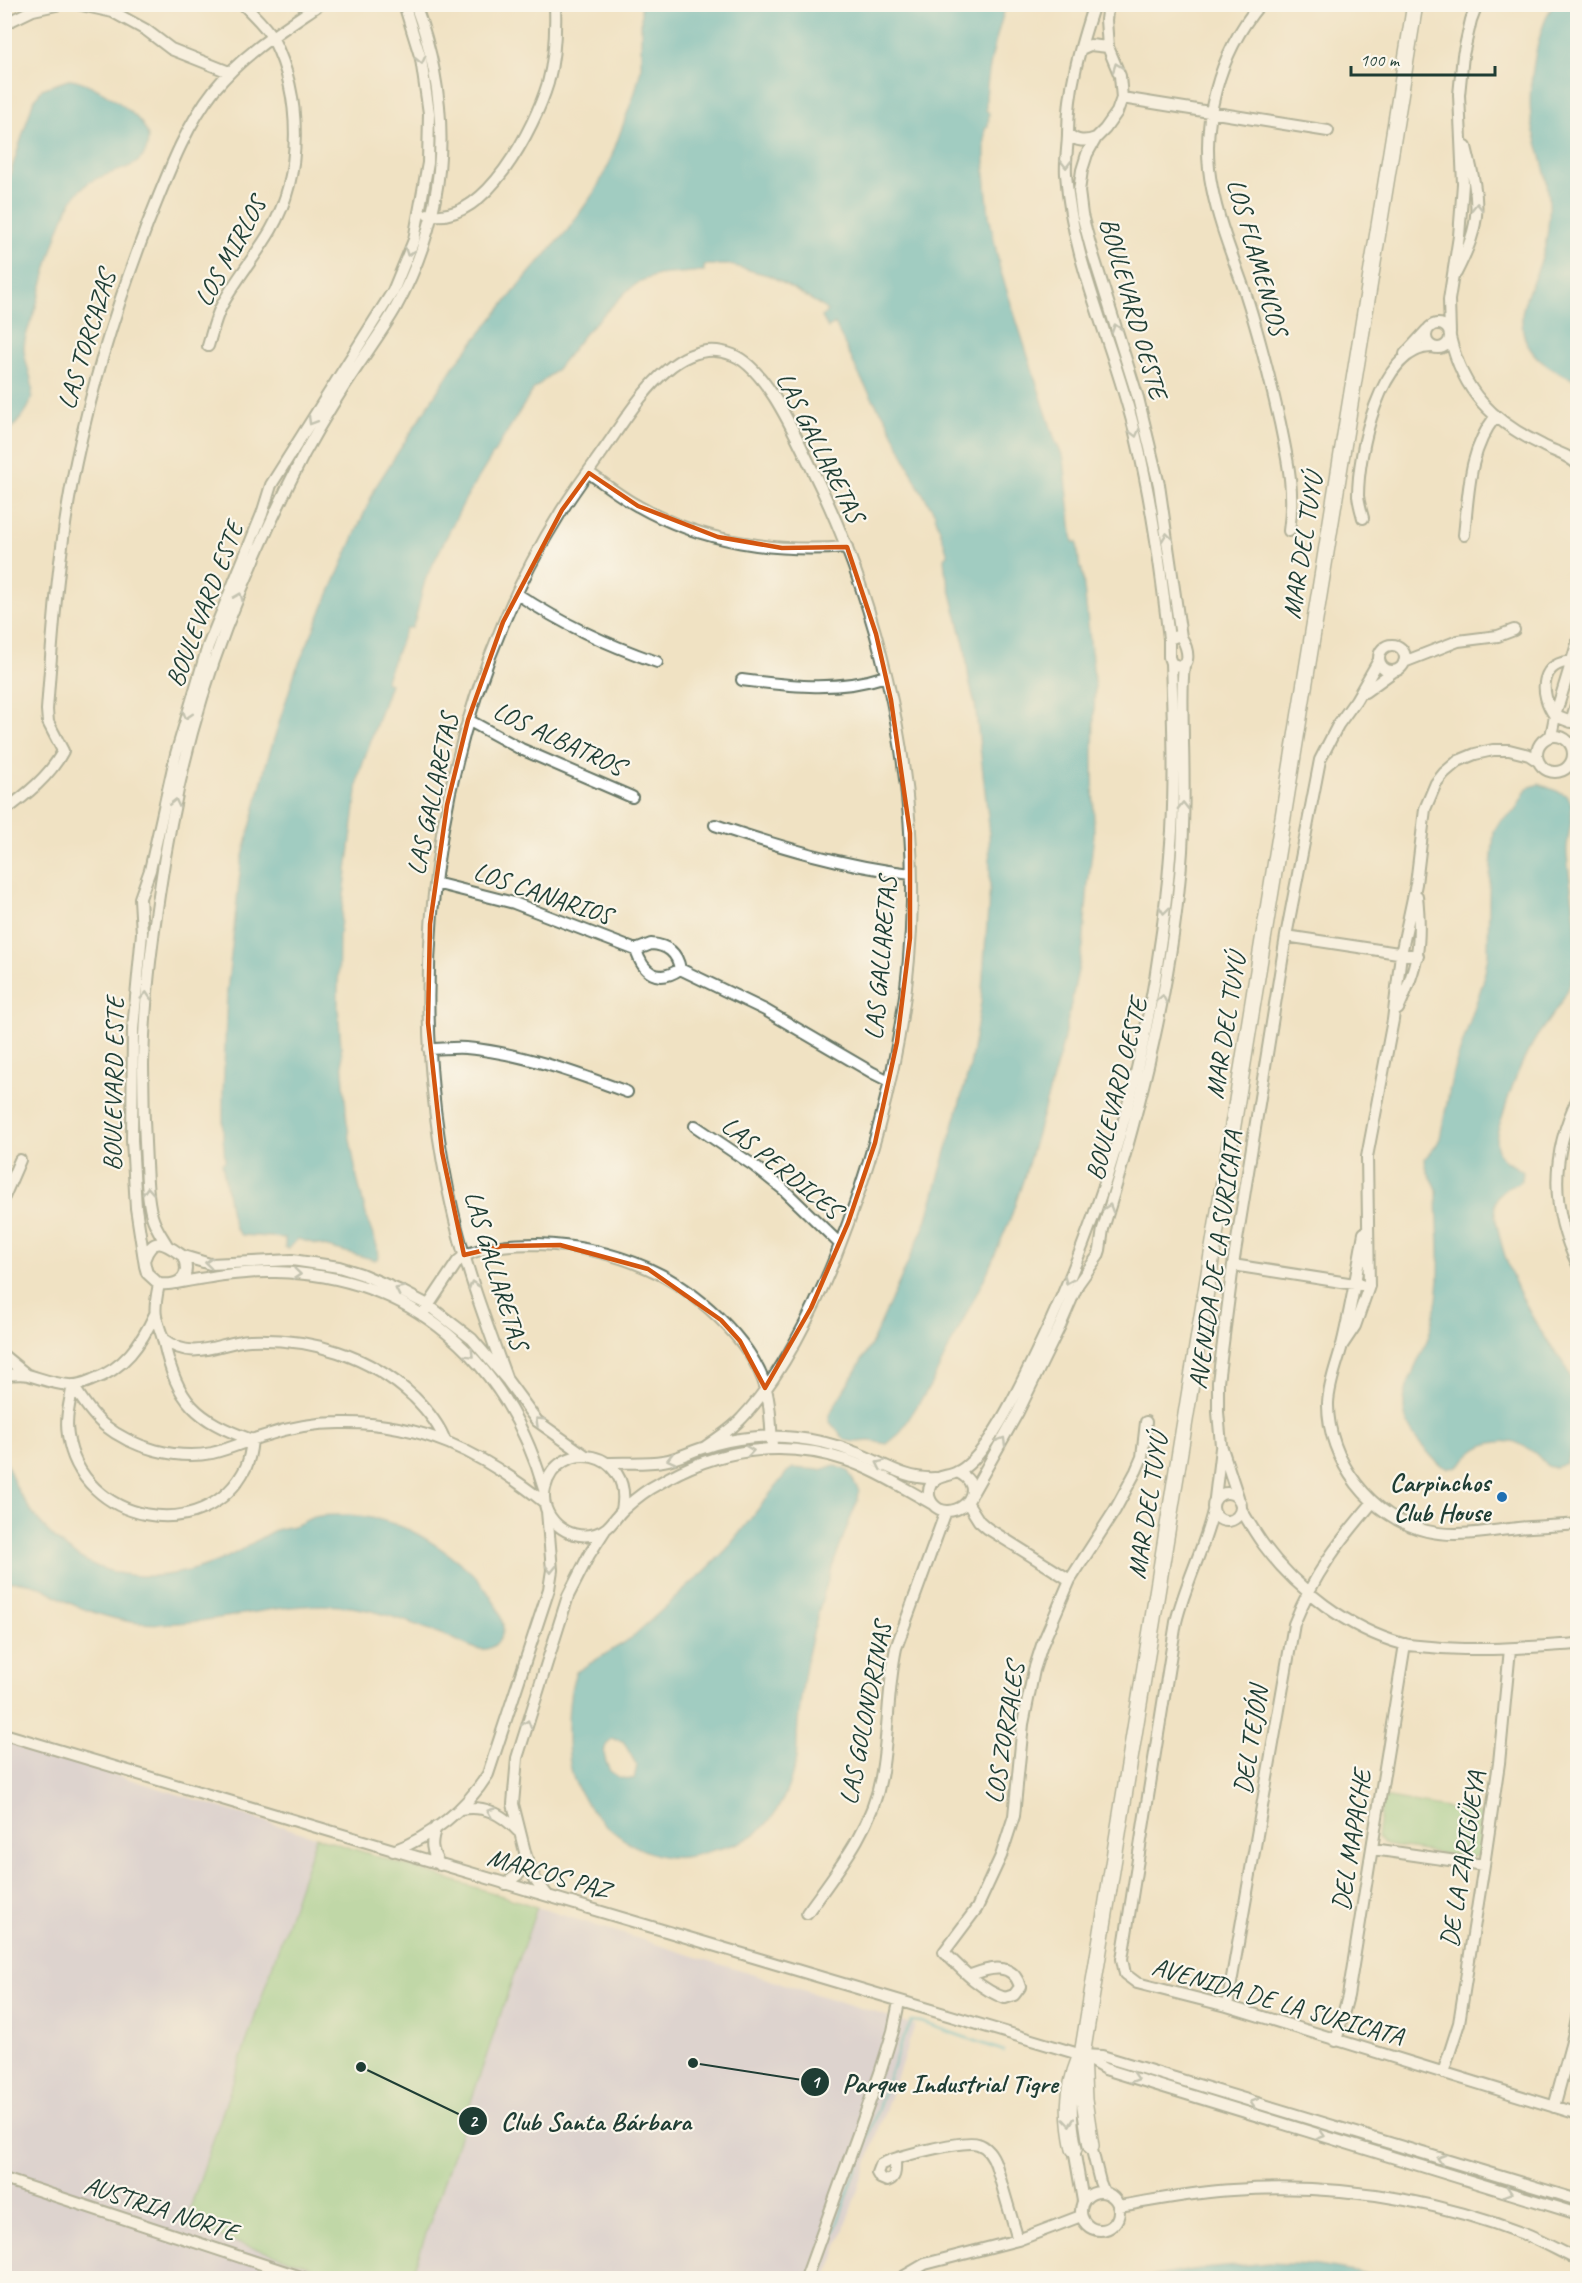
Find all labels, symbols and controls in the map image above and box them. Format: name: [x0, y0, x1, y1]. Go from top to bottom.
scale bar: [1351, 39, 1495, 77]
text: 100 m: [1360, 49, 1401, 71]
one-way arrow: [414, 55, 427, 65]
one-way arrow: [1111, 62, 1124, 73]
one-way arrow: [1059, 160, 1072, 169]
street label: LOS FLAMENCOS: [1219, 175, 1297, 342]
street label: LOS MIRLOS: [187, 187, 276, 312]
one-way arrow: [1471, 202, 1483, 211]
street label: BOULEVARD OESTE: [1092, 214, 1176, 405]
one-way arrow: [403, 246, 416, 257]
street label: LAS TORCAZAS: [50, 262, 125, 413]
one-way arrow: [1111, 323, 1123, 334]
street label: LAS GALLARETAS: [769, 367, 874, 531]
one-way arrow: [308, 415, 319, 425]
one-way arrow: [1128, 428, 1141, 438]
street label: MAR DEL TUYÚ: [1275, 467, 1331, 621]
street label: BOULEVARD ESTE: [158, 513, 252, 691]
one-way arrow: [1162, 533, 1174, 542]
one-way arrow: [232, 593, 244, 604]
street label: LOS ALBATROS: [488, 694, 634, 785]
street label: LAS GALLARETAS: [399, 707, 466, 878]
one-way arrow: [182, 709, 194, 719]
one-way arrow: [168, 799, 181, 809]
one-way arrow: [1177, 801, 1189, 810]
street label: LOS CANARIOS: [469, 854, 620, 934]
street label: LAS GALLARETAS: [857, 871, 904, 1041]
one-way arrow: [1159, 906, 1171, 915]
street label: MAR DEL TUYÚ: [1198, 947, 1254, 1101]
one-way arrow: [139, 991, 152, 1001]
street label: BOULEVARD OESTE: [1078, 991, 1156, 1184]
street label: BOULEVARD ESTE: [95, 993, 132, 1171]
one-way arrow: [1155, 995, 1168, 1005]
street label: LAS PERDICES: [715, 1109, 853, 1229]
street label: AVENIDA DE LA SURICATA: [1181, 1127, 1250, 1391]
one-way arrow: [142, 1186, 155, 1195]
street label: LAS GALLARETAS: [457, 1187, 537, 1357]
one-way arrow: [1102, 1203, 1114, 1214]
one-way arrow: [204, 1257, 213, 1270]
one-way arrow: [292, 1267, 301, 1279]
one-way arrow: [1063, 1274, 1075, 1285]
one-way arrow: [468, 1280, 480, 1291]
one-way arrow: [394, 1286, 405, 1297]
one-way arrow: [462, 1346, 473, 1357]
one-way arrow: [535, 1418, 546, 1429]
street label: MAR DEL TUYÚ: [1120, 1427, 1176, 1581]
one-way arrow: [994, 1437, 1006, 1447]
one-way arrow: [745, 1445, 754, 1457]
one-way arrow: [667, 1452, 677, 1464]
one-way arrow: [875, 1460, 886, 1471]
place label: Carpinchos Club House: [1390, 1466, 1493, 1529]
marker: Carpinchos Club House: [1495, 1490, 1509, 1504]
one-way arrow: [545, 1565, 557, 1574]
street label: LAS GOLONDRINAS: [832, 1615, 900, 1807]
street label: LOS ZORZALES: [977, 1655, 1033, 1806]
street label: DEL TEJÓN: [1226, 1680, 1276, 1796]
one-way arrow: [519, 1719, 532, 1730]
street label: DEL MAPACHE: [1324, 1764, 1379, 1913]
street label: DE LA ZARIGÜEYA: [1432, 1768, 1493, 1949]
one-way arrow: [487, 1807, 498, 1819]
street label: MARCOS PAZ: [484, 1840, 618, 1908]
street label: AVENIDA DE LA SURICATA: [1148, 1950, 1409, 2054]
callout: Parque Industrial Tigre: [800, 2060, 1069, 2105]
text: Parque Industrial Tigre: [842, 2066, 1060, 2100]
text: 1: [811, 2071, 821, 2093]
one-way arrow: [1129, 2071, 1140, 2083]
callout: Club Santa Bárbara: [458, 2098, 703, 2143]
one-way arrow: [1250, 2098, 1260, 2110]
text: Club Santa Bárbara: [501, 2104, 693, 2138]
text: 2: [469, 2110, 479, 2132]
one-way arrow: [1062, 2117, 1075, 2127]
one-way arrow: [1315, 2128, 1326, 2140]
one-way arrow: [1436, 2154, 1447, 2166]
street label: AUSTRIA NORTE: [80, 2168, 245, 2250]
one-way arrow: [1502, 2185, 1513, 2197]

